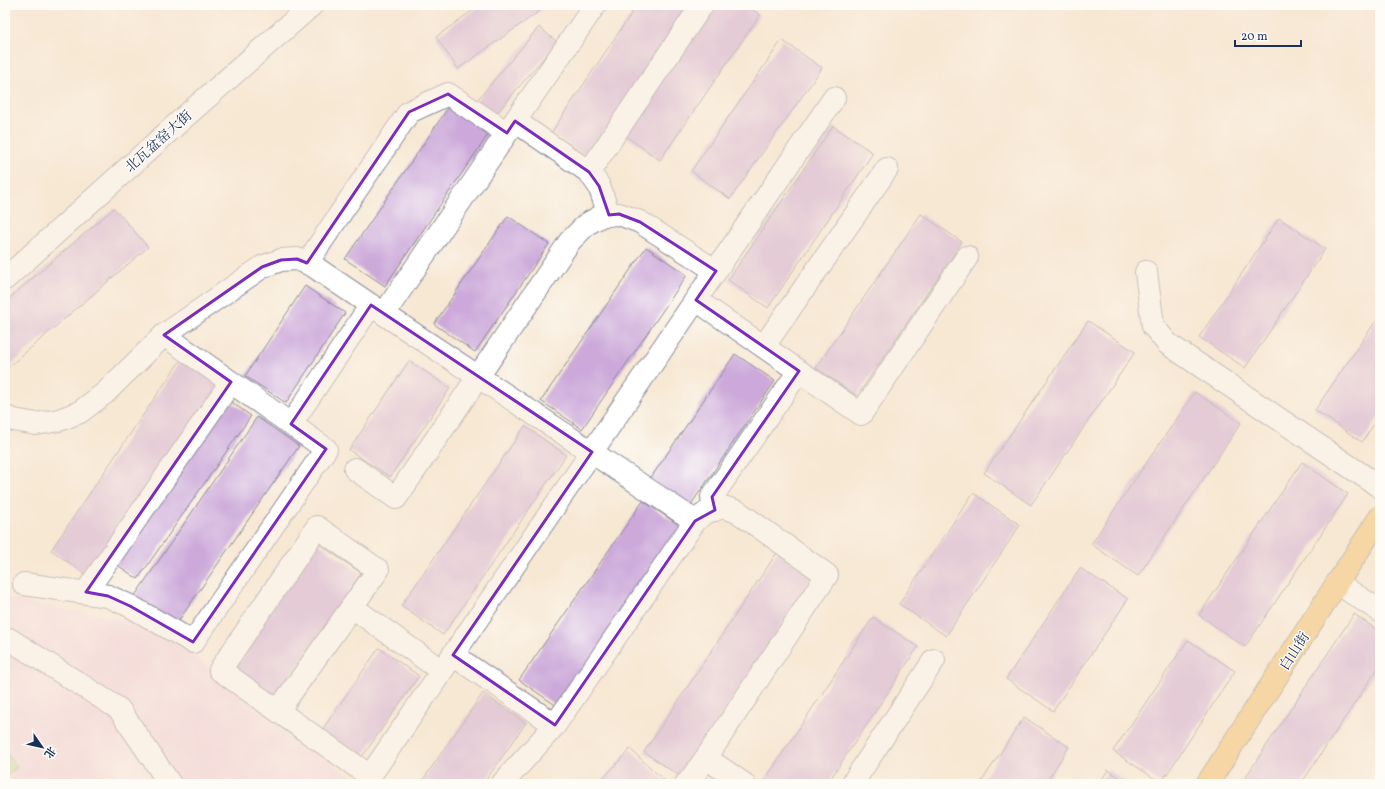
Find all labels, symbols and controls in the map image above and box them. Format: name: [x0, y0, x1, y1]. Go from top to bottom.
scale bar: [1235, 22, 1301, 48]
text: 20 m: [1241, 29, 1268, 45]
street label: 北瓦盆窑大街: [121, 107, 197, 177]
street label: 白山街: [1276, 629, 1315, 675]
north arrow: [22, 727, 62, 767]
text: 北: [40, 743, 58, 761]

